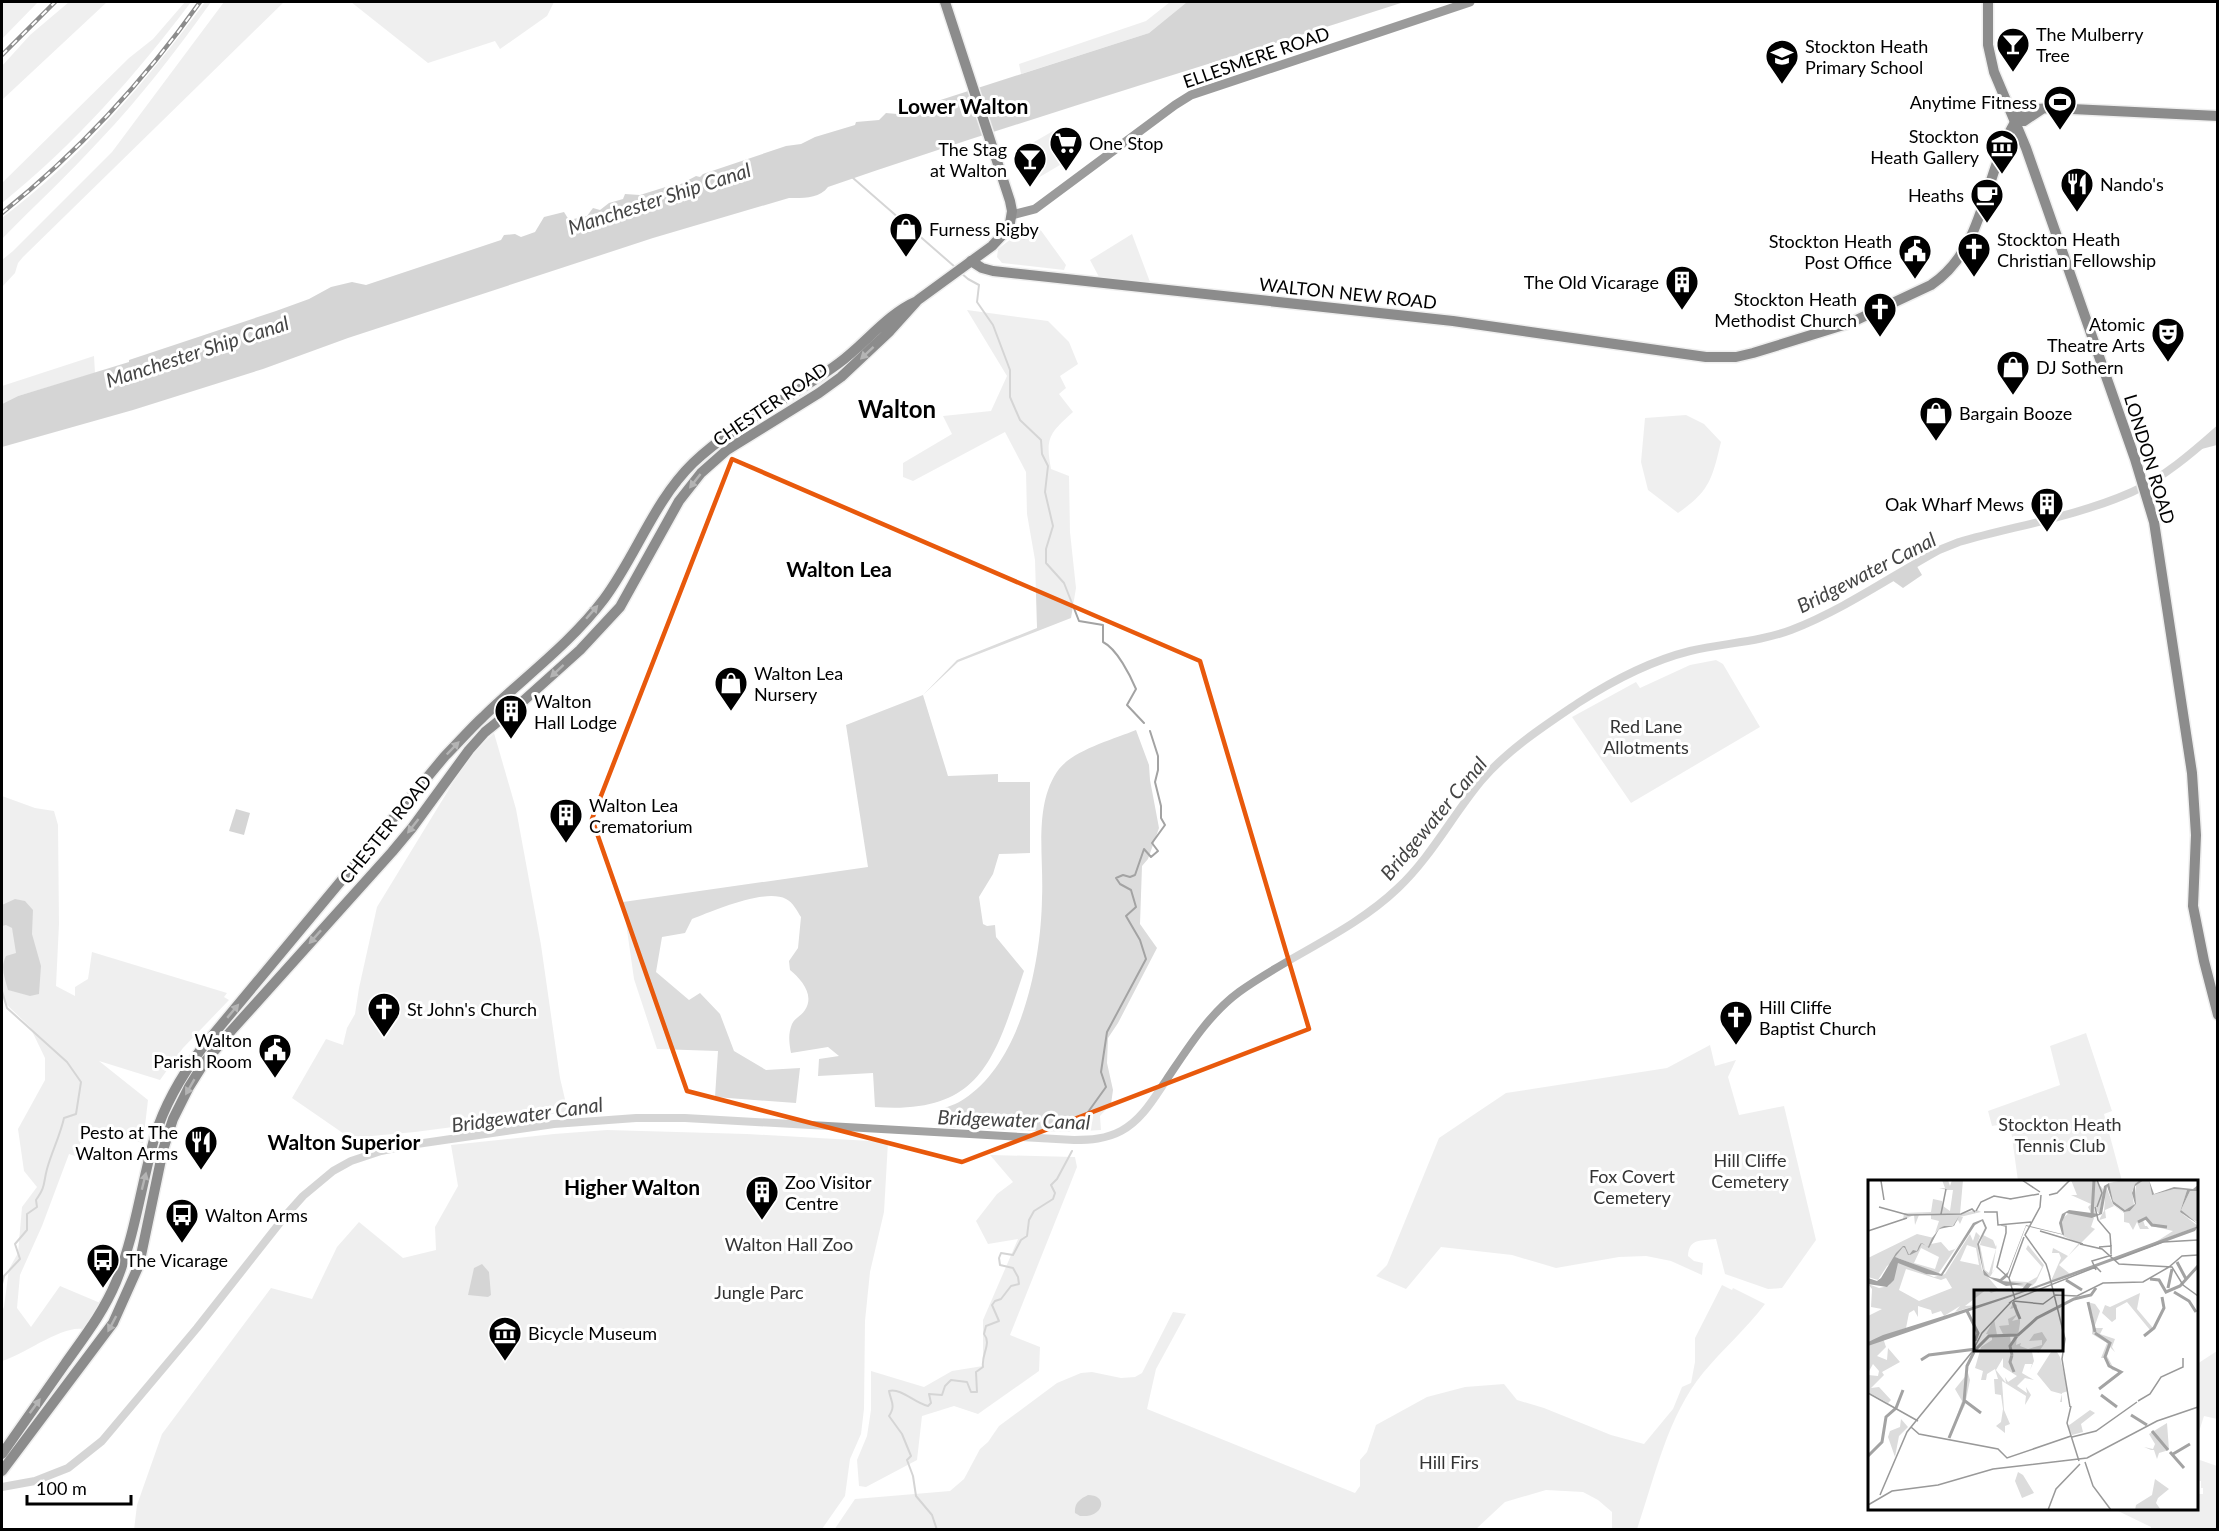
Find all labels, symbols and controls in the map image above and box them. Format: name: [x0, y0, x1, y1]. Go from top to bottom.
street label: ELLESMERE ROAD: [1180, 22, 1332, 92]
place label: The Mulberry Tree: [2036, 23, 2144, 66]
bar icon: The Mulberry Tree: [1995, 26, 2031, 73]
place label: Stockton Heath Primary School: [1805, 35, 1928, 78]
school or university icon: Stockton Heath Primary School: [1764, 38, 1800, 85]
sports icon: Anytime Fitness: [2042, 84, 2078, 131]
place label: Anytime Fitness: [1910, 91, 2037, 113]
district label: Lower Walton: [898, 93, 1028, 118]
supermarket icon: One Stop: [1048, 125, 1084, 172]
place label: Stockton Heath Gallery: [1870, 125, 1980, 168]
museum icon: Stockton Heath Gallery: [1984, 128, 2020, 175]
place label: One Stop: [1089, 132, 1163, 154]
place label: The Stag at Walton: [930, 138, 1007, 181]
bar icon: The Stag at Walton: [1012, 141, 1048, 188]
water label: Manchester Ship Canal: [565, 157, 754, 239]
restaurant icon: Nando's: [2059, 166, 2095, 213]
place label: Nando's: [2100, 173, 2164, 195]
cafe icon: Heaths: [1969, 177, 2005, 224]
place label: Heaths: [1908, 184, 1964, 206]
shop icon: Furness Rigby: [888, 211, 924, 258]
place label: Furness Rigby: [929, 218, 1040, 240]
place label: Stockton Heath Christian Fellowship: [1997, 228, 2156, 271]
place label: Stockton Heath Post Office: [1769, 230, 1892, 273]
church icon: Stockton Heath Christian Fellowship: [1956, 231, 1992, 278]
public building icon: Stockton Heath Post Office: [1897, 233, 1933, 280]
building icon: The Old Vicarage: [1664, 264, 1700, 311]
place label: The Old Vicarage: [1524, 271, 1659, 293]
street label: WALTON NEW ROAD: [1258, 273, 1438, 313]
place label: Stockton Heath Methodist Church: [1714, 288, 1857, 331]
church icon: Stockton Heath Methodist Church: [1862, 291, 1898, 338]
water label: Manchester Ship Canal: [103, 310, 292, 392]
place label: Atomic Theatre Arts: [2047, 313, 2145, 356]
theatre icon: Atomic Theatre Arts: [2150, 316, 2186, 363]
one-way arrow: [860, 346, 875, 360]
shop icon: DJ Sothern: [1995, 349, 2031, 396]
place label: DJ Sothern: [2036, 356, 2124, 378]
street label: CHESTER ROAD: [708, 357, 832, 451]
street label: LONDON ROAD: [2120, 392, 2180, 526]
district label: Walton: [858, 394, 936, 423]
shop icon: Bargain Booze: [1918, 395, 1954, 442]
place label: Bargain Booze: [1959, 402, 2072, 424]
one-way arrow: [688, 473, 701, 489]
building icon: Oak Wharf Mews: [2029, 486, 2065, 533]
place label: Oak Wharf Mews: [1885, 493, 2024, 515]
water label: Bridgewater Canal: [1792, 526, 1940, 617]
district label: Walton Lea: [786, 556, 892, 581]
one-way arrow: [585, 605, 599, 620]
place label: Walton Lea Nursery: [754, 662, 843, 705]
one-way arrow: [549, 664, 564, 678]
shop icon: Walton Lea Nursery: [713, 665, 749, 712]
place label: Walton Hall Lodge: [534, 690, 617, 733]
building icon: Walton Hall Lodge: [493, 693, 529, 740]
park label: Red Lane Allotments: [1603, 715, 1689, 758]
one-way arrow: [445, 742, 459, 756]
water label: Bridgewater Canal: [1375, 751, 1492, 884]
street label: CHESTER ROAD: [334, 770, 436, 888]
place label: Walton Lea Crematorium: [589, 794, 693, 837]
building icon: Walton Lea Crematorium: [548, 797, 584, 844]
one-way arrow: [407, 818, 420, 834]
one-way arrow: [308, 930, 322, 944]
church icon: St John's Church: [366, 991, 402, 1038]
place label: Hill Cliffe Baptist Church: [1759, 996, 1876, 1039]
place label: St John's Church: [407, 998, 537, 1020]
church icon: Hill Cliffe Baptist Church: [1718, 999, 1754, 1046]
one-way arrow: [226, 1003, 239, 1018]
place label: Walton Parish Room: [153, 1029, 252, 1072]
public building icon: Walton Parish Room: [257, 1032, 293, 1079]
one-way arrow: [185, 1079, 195, 1096]
water label: Bridgewater Canal: [450, 1091, 605, 1137]
water label: Bridgewater Canal: [937, 1104, 1091, 1134]
park label: Stockton Heath Tennis Club: [1998, 1113, 2122, 1156]
place label: Pesto at The Walton Arms: [75, 1121, 178, 1164]
restaurant icon: Pesto at The Walton Arms: [183, 1124, 219, 1171]
district label: Walton Superior: [268, 1129, 421, 1154]
park label: Hill Cliffe Cemetery: [1711, 1149, 1789, 1192]
park label: Fox Covert Cemetery: [1589, 1165, 1676, 1208]
one-way arrow: [140, 1171, 150, 1190]
place label: Zoo Visitor Centre: [785, 1171, 872, 1214]
district label: Higher Walton: [564, 1174, 700, 1199]
building icon: Zoo Visitor Centre: [744, 1174, 780, 1221]
inset map: [1868, 1180, 2198, 1510]
bus stop icon: Walton Arms: [164, 1197, 200, 1244]
place label: Walton Arms: [205, 1204, 308, 1226]
park label: Walton Hall Zoo: [725, 1233, 853, 1255]
bus stop icon: The Vicarage: [85, 1242, 121, 1289]
place label: The Vicarage: [126, 1249, 228, 1271]
park label: Jungle Parc: [714, 1281, 804, 1303]
museum icon: Bicycle Museum: [487, 1315, 523, 1362]
one-way arrow: [107, 1316, 117, 1333]
place label: Bicycle Museum: [528, 1322, 657, 1344]
one-way arrow: [29, 1398, 41, 1414]
park label: Hill Firs: [1419, 1451, 1479, 1473]
scale bar: [27, 1468, 130, 1506]
text: 100 m: [36, 1477, 87, 1499]

